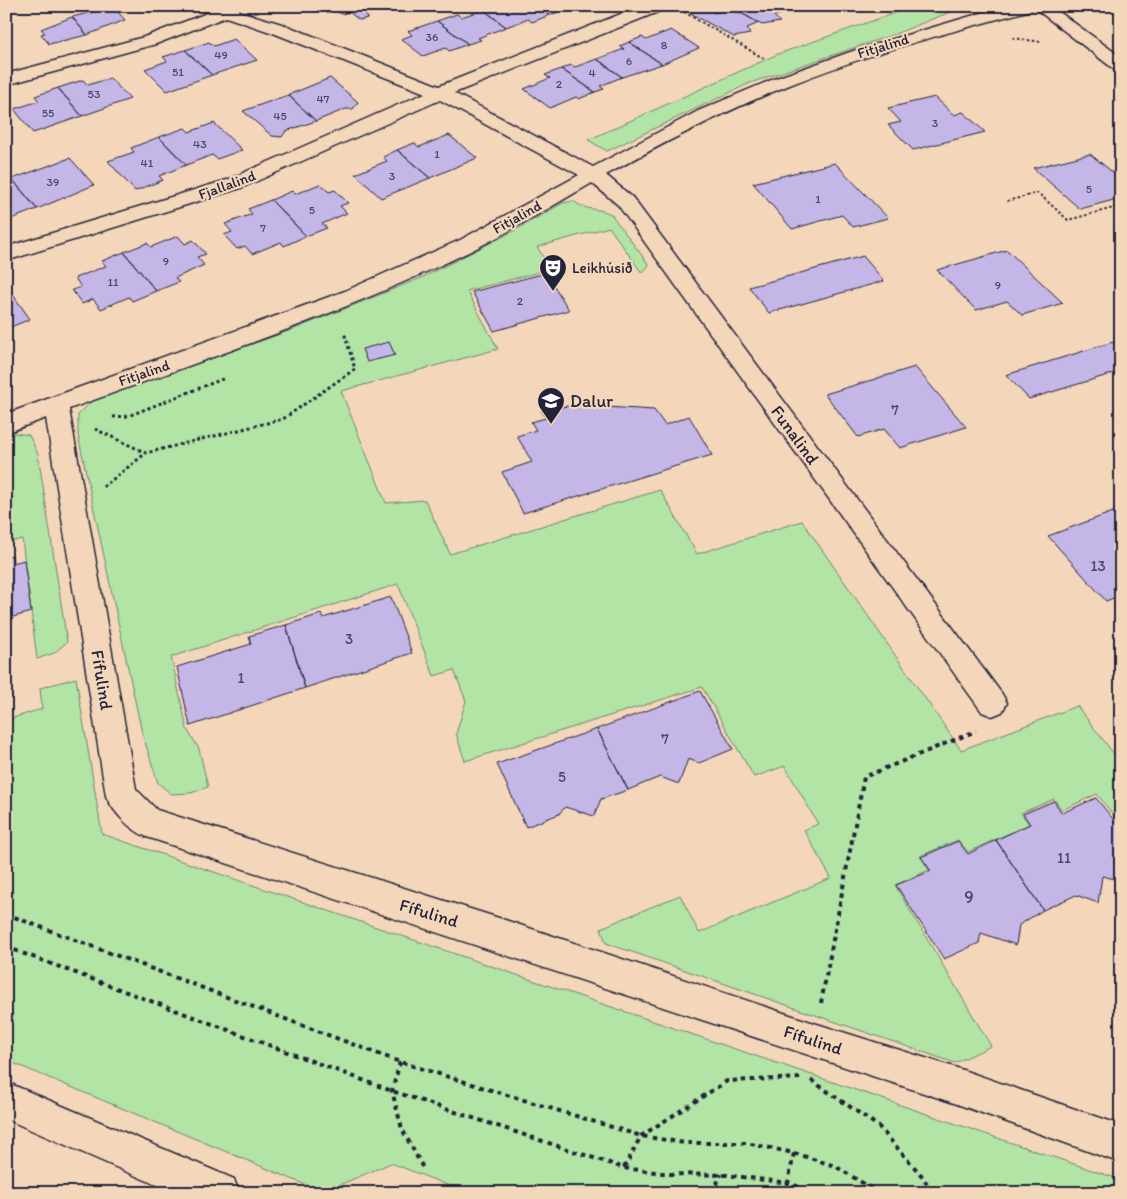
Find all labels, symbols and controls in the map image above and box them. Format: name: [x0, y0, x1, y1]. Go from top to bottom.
house number: 36: [426, 30, 438, 44]
street label: Fitjalind: [855, 30, 911, 62]
house number: 8: [661, 38, 668, 52]
house number: 49: [214, 48, 228, 62]
house number: 6: [626, 54, 632, 68]
house number: 51: [172, 65, 184, 79]
house number: 4: [588, 66, 596, 80]
house number: 2: [556, 77, 563, 91]
house number: 53: [88, 87, 101, 101]
house number: 47: [316, 92, 330, 106]
house number: 55: [42, 106, 54, 120]
house number: 45: [273, 109, 287, 123]
house number: 3: [932, 116, 939, 130]
house number: 43: [193, 137, 207, 151]
house number: 1: [434, 147, 440, 161]
house number: 41: [141, 156, 154, 170]
street label: Fjallalind: [196, 166, 258, 204]
house number: 3: [389, 169, 396, 183]
house number: 39: [47, 175, 59, 189]
house number: 5: [1086, 182, 1092, 196]
house number: 1: [815, 192, 821, 206]
street label: Fitjalind: [490, 196, 544, 238]
house number: 5: [309, 203, 315, 217]
house number: 7: [260, 221, 266, 235]
theatre icon: Leikhúsið: [538, 253, 568, 292]
house number: 9: [163, 254, 169, 268]
place label: Leikhúsið: [572, 259, 633, 277]
house number: 11: [107, 275, 119, 289]
house number: 9: [995, 278, 1001, 292]
house number: 2: [517, 294, 524, 308]
street label: Fitjalind: [116, 356, 172, 390]
school or university icon: Dalur: [536, 386, 566, 425]
place label: Dalur: [570, 390, 613, 412]
street label: Funalind: [766, 401, 824, 469]
house number: 7: [891, 401, 899, 419]
house number: 13: [1090, 557, 1106, 575]
house number: 3: [345, 630, 353, 648]
street label: Fífulind: [86, 648, 118, 712]
house number: 1: [238, 669, 245, 687]
house number: 7: [661, 730, 669, 748]
house number: 5: [558, 768, 566, 786]
house number: 11: [1057, 849, 1071, 867]
house number: 9: [964, 886, 974, 908]
street label: Fífulind: [397, 894, 461, 932]
street label: Fífulind: [781, 1020, 845, 1060]

